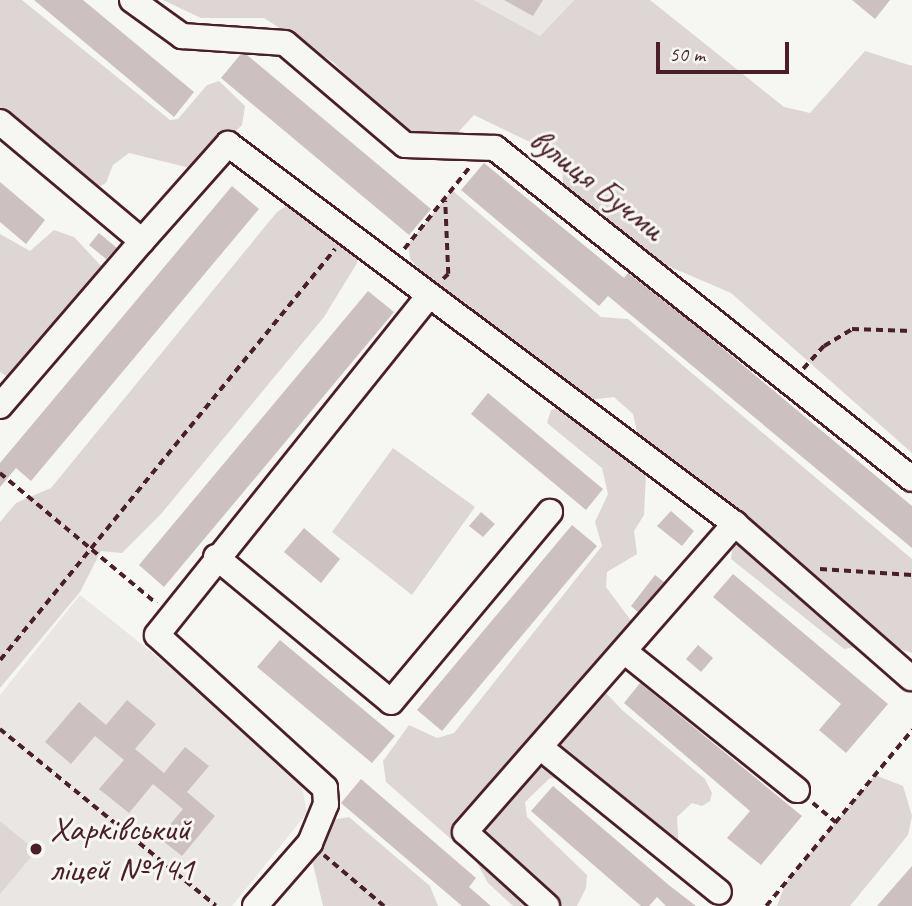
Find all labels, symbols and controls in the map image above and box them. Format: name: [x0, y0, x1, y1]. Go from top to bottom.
scale bar: [660, 28, 793, 72]
text: 50 m: [669, 41, 705, 67]
street label: вулиця Бучми: [521, 118, 673, 250]
place label: Харківський ліцей №141: [50, 808, 194, 890]
marker: Харківський ліцей №141: [28, 841, 44, 857]

